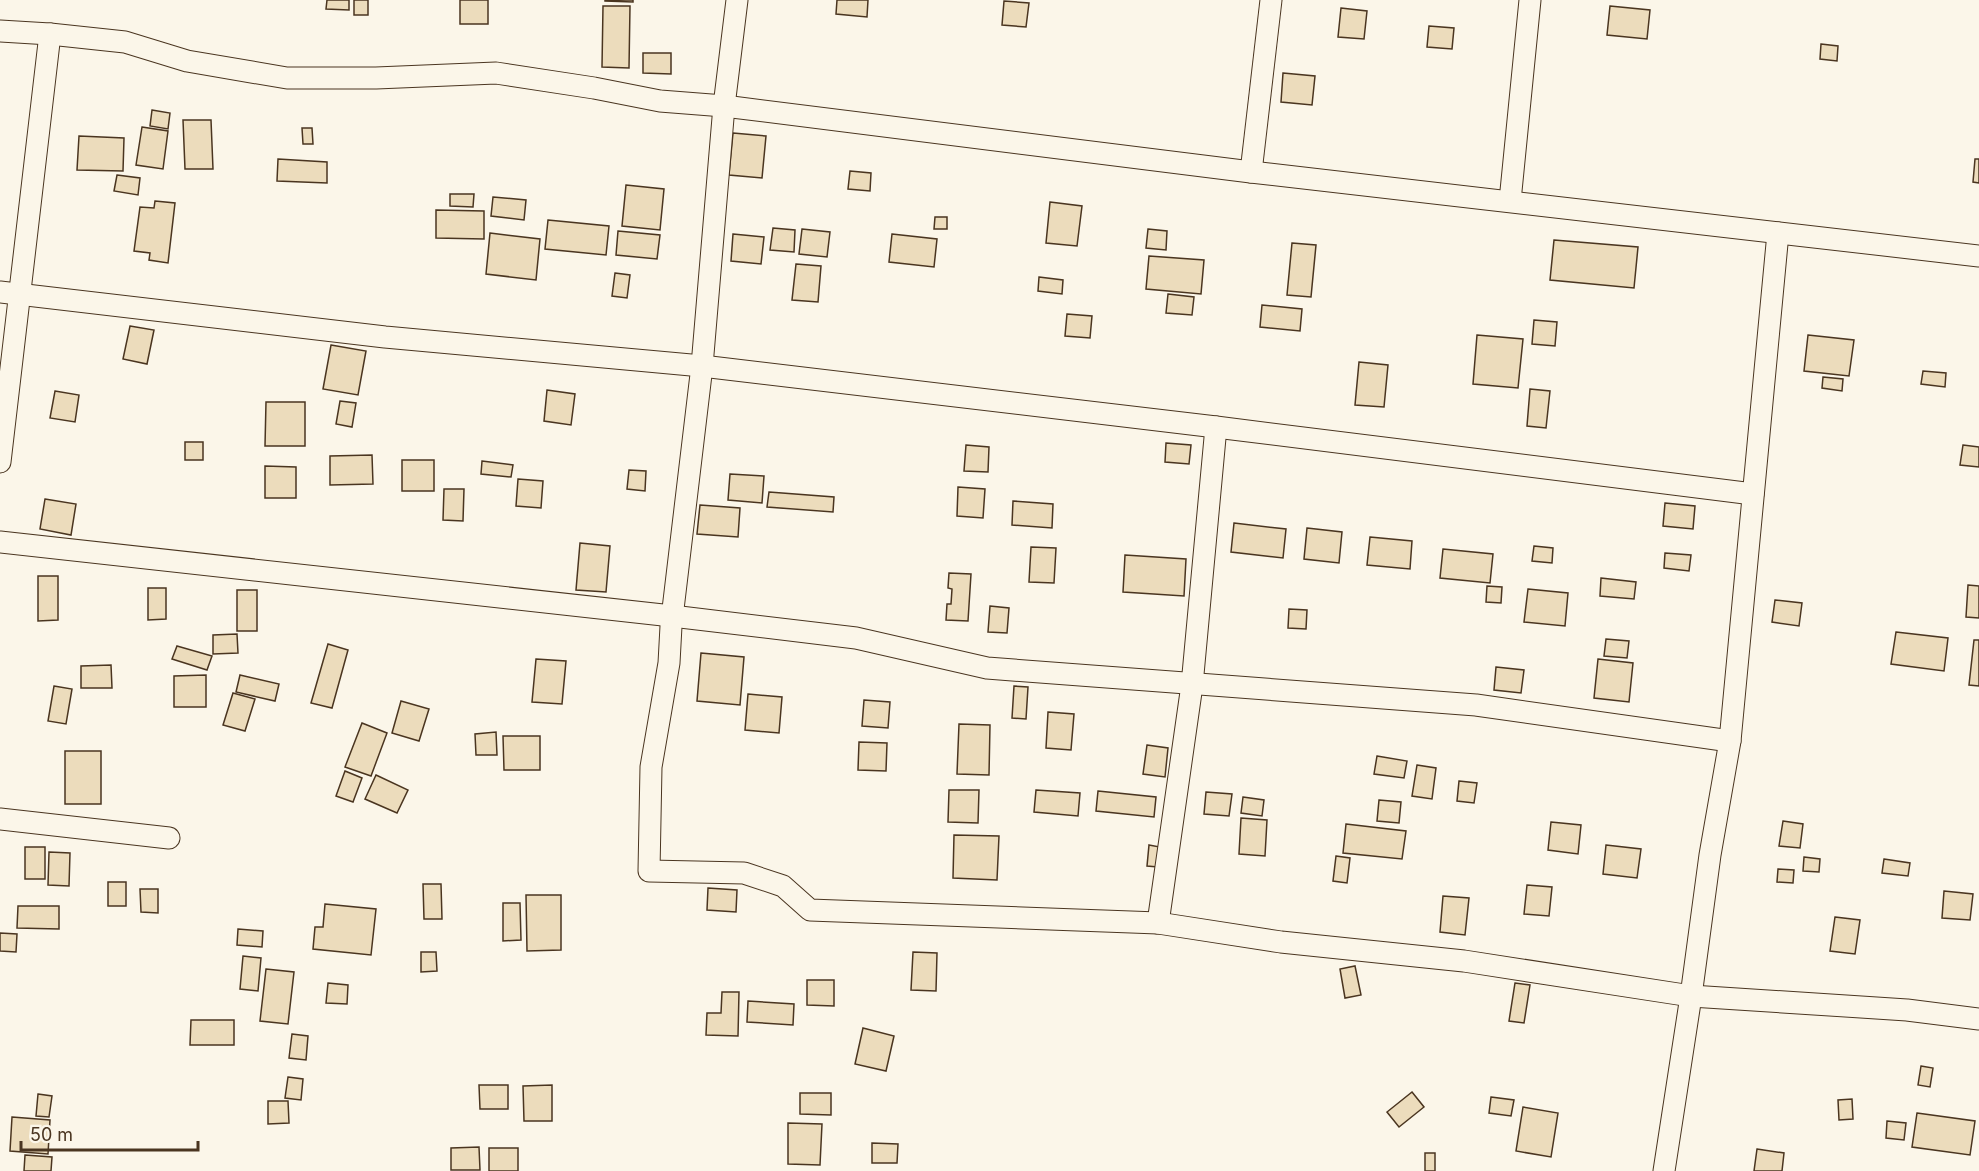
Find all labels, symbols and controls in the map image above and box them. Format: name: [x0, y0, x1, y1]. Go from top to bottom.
scale bar: [21, 1114, 198, 1152]
text: 50 m: [30, 1124, 73, 1145]

